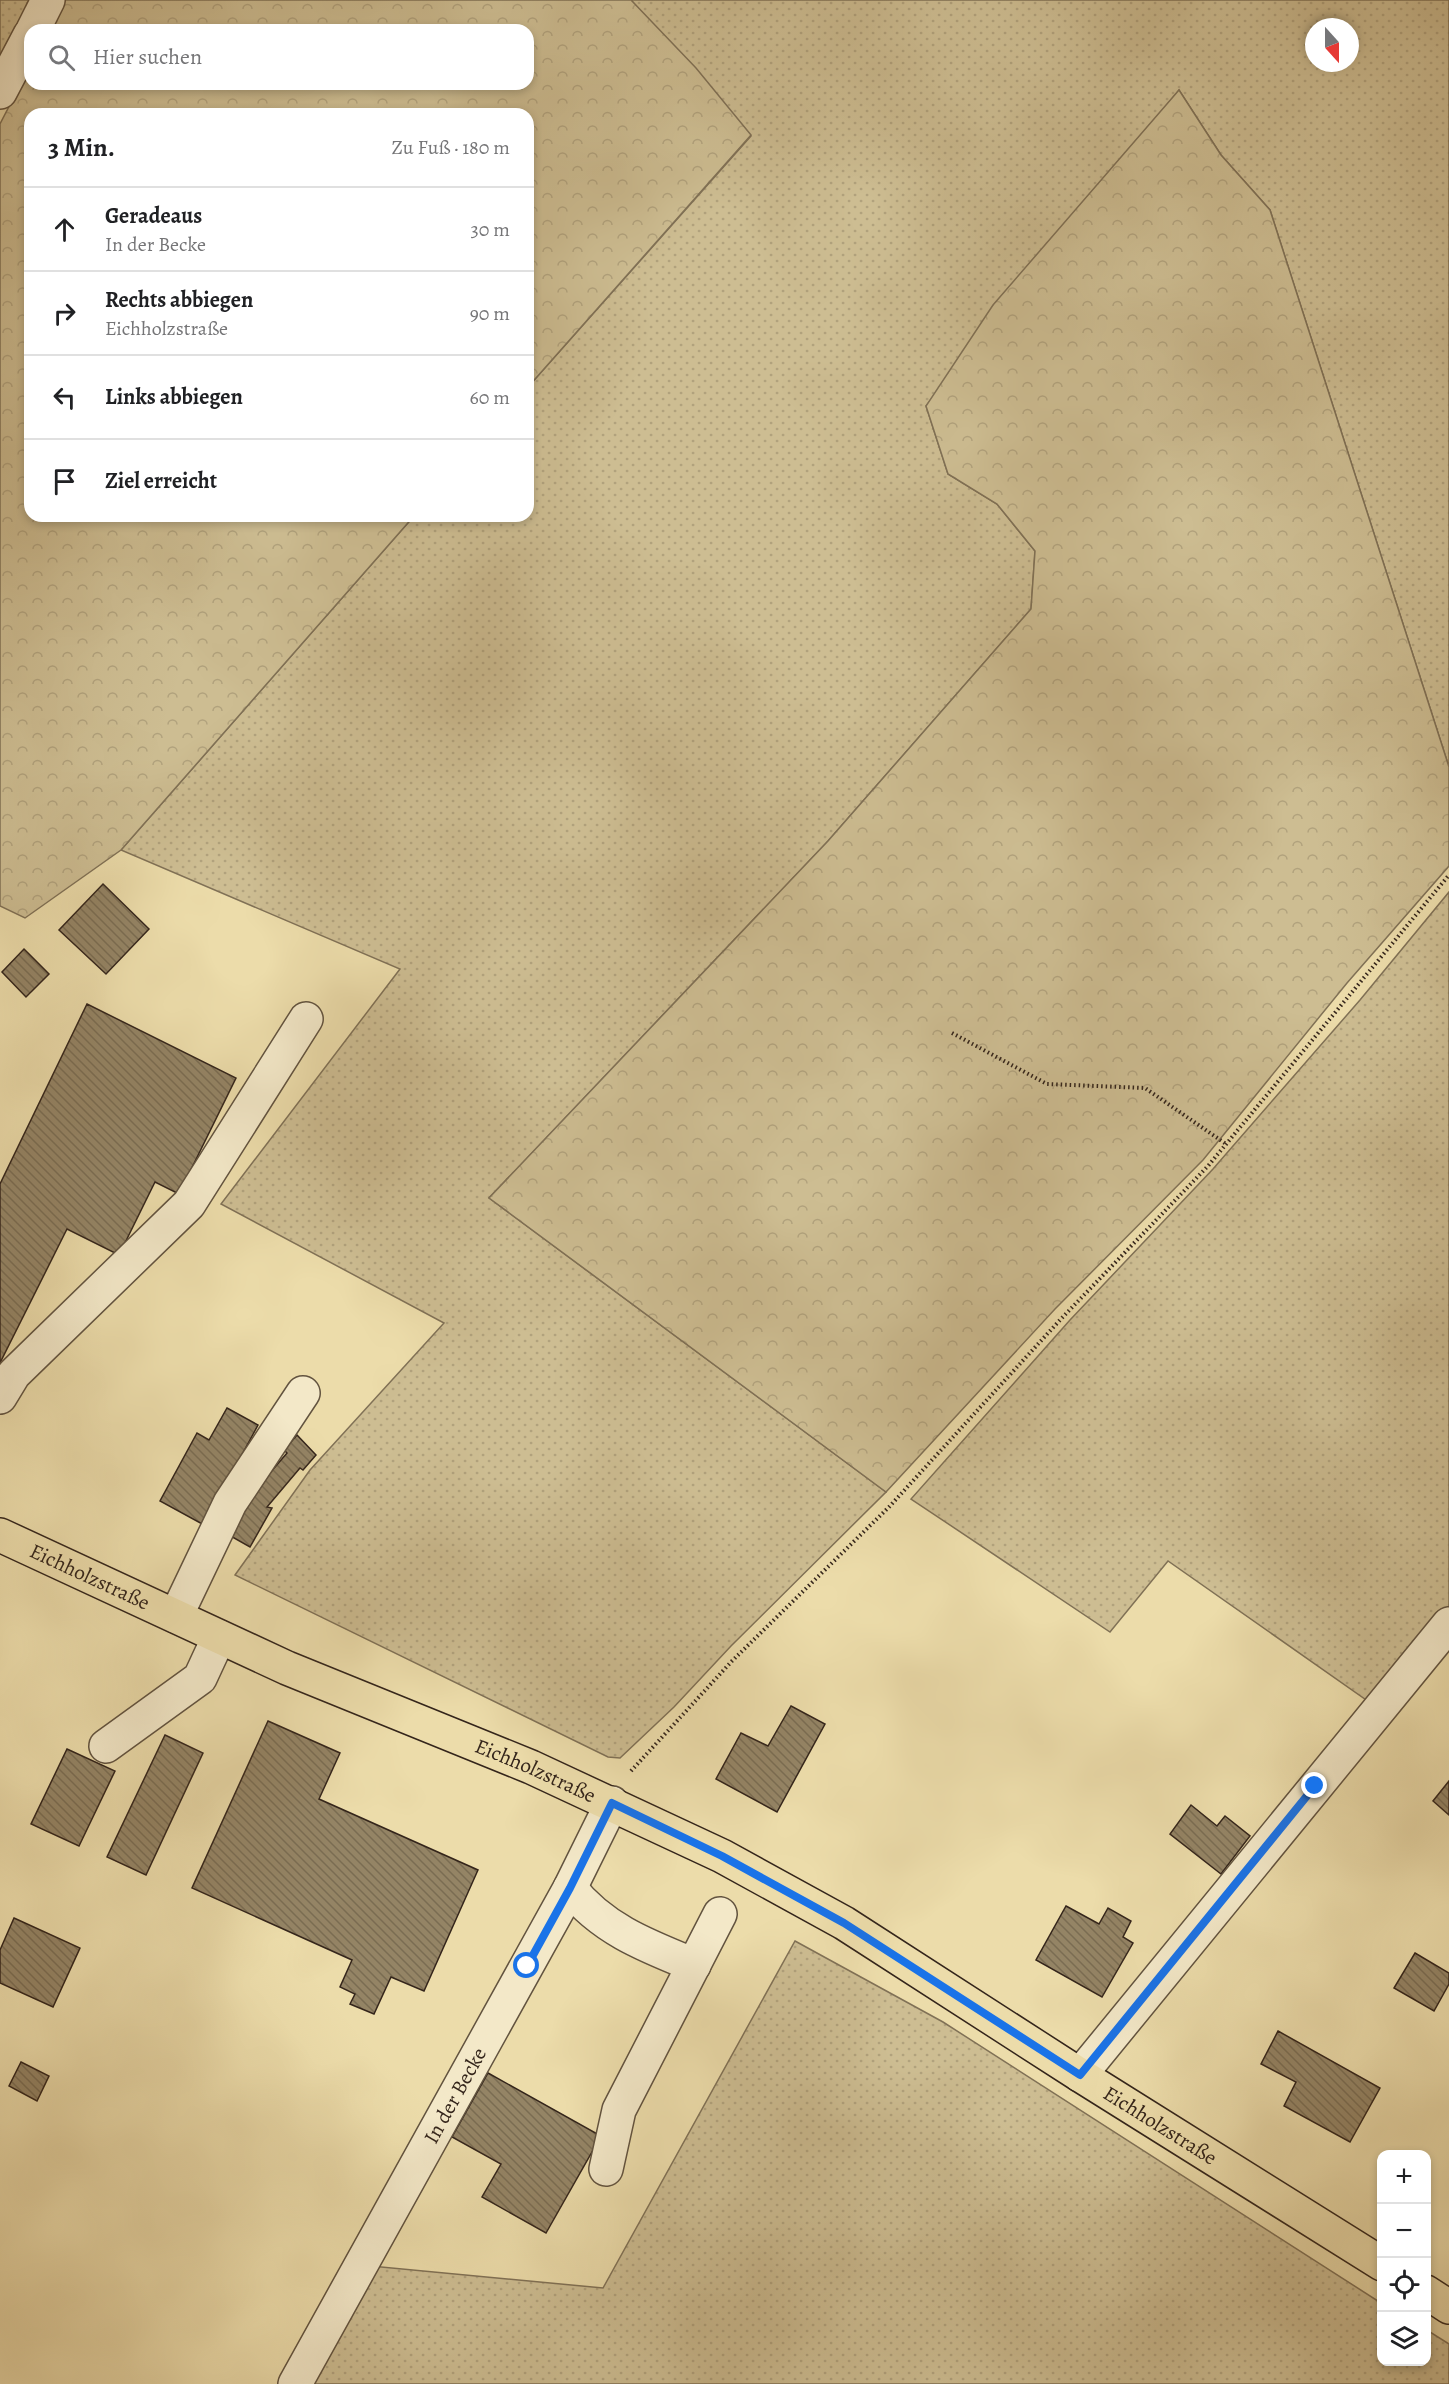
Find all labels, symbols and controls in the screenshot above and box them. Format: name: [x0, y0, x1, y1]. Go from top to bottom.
north arrow: [1305, 18, 1359, 72]
search box: [24, 24, 534, 90]
icon: search: [45, 41, 78, 74]
text: Hier suchen: [93, 42, 202, 72]
text: 3 Min.: [48, 130, 115, 165]
text: Zu Fuß · 180 m: [392, 134, 510, 161]
text: Geradeaus: [105, 201, 202, 231]
icon: ahead: [48, 213, 81, 246]
text: 30 m: [470, 216, 510, 243]
text: In der Becke: [105, 231, 206, 258]
text: Rechts abbiegen: [105, 285, 253, 315]
icon: right: [48, 297, 81, 330]
text: 90 m: [470, 300, 510, 327]
text: Eichholzstraße: [105, 315, 228, 342]
icon: left: [48, 381, 81, 414]
text: Links abbiegen: [105, 382, 243, 412]
text: 60 m: [470, 384, 510, 411]
icon: arrive: [48, 465, 81, 498]
text: Ziel erreicht: [105, 466, 217, 496]
street label: Eichholzstraße: [25, 1537, 154, 1616]
street label: Eichholzstraße: [471, 1732, 600, 1809]
route end: [1301, 1772, 1327, 1798]
route start: [513, 1952, 539, 1978]
street label: In der Becke: [417, 2042, 493, 2149]
street label: Eichholzstraße: [1098, 2079, 1223, 2171]
map controls: [1377, 2150, 1431, 2366]
button: +: [1377, 2150, 1431, 2204]
button: −: [1377, 2204, 1431, 2258]
button: locate: [1377, 2258, 1431, 2312]
button: layers: [1377, 2312, 1431, 2366]

